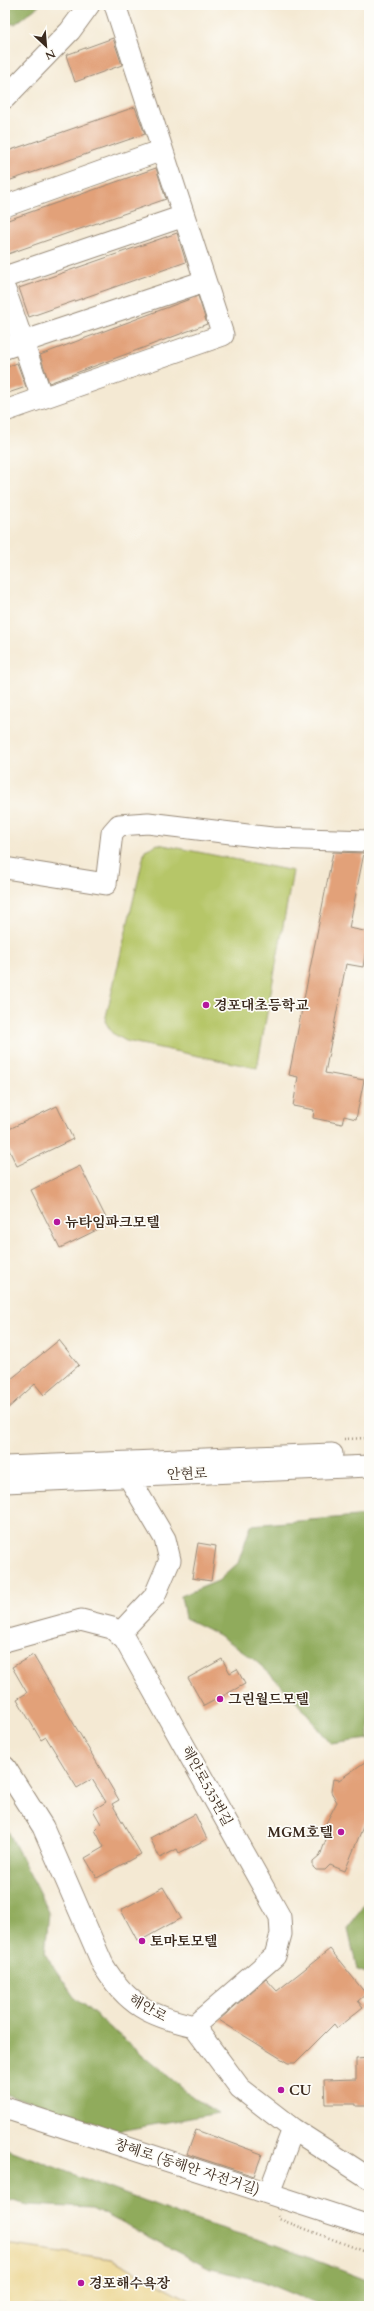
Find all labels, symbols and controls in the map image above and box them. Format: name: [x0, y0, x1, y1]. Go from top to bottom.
north arrow: [26, 26, 66, 66]
text: N: [42, 46, 58, 64]
place label: 경포대초등학교: [214, 996, 309, 1015]
marker: 경포대초등학교: [201, 1000, 211, 1010]
place label: 뉴타임파크모텔: [65, 1213, 160, 1232]
marker: 뉴타임파크모텔: [52, 1217, 62, 1227]
street label: 안현로: [166, 1464, 208, 1484]
place label: 그린월드모텔: [228, 1690, 309, 1709]
marker: 그린월드모텔: [215, 1694, 225, 1704]
street label: 해안로535번길: [177, 1742, 237, 1830]
place label: MGM호텔: [267, 1823, 333, 1842]
marker: MGM호텔: [336, 1827, 346, 1837]
place label: 토마토모텔: [150, 1932, 218, 1951]
marker: 토마토모텔: [137, 1936, 147, 1946]
street label: 해안로: [126, 1990, 171, 2026]
place label: CU: [289, 2081, 312, 2100]
marker: CU: [276, 2085, 286, 2095]
street label: 창혜로 (동해안 자전거길): [112, 2135, 262, 2199]
place label: 경포해수욕장: [89, 2274, 171, 2293]
marker: 경포해수욕장: [76, 2278, 86, 2288]

